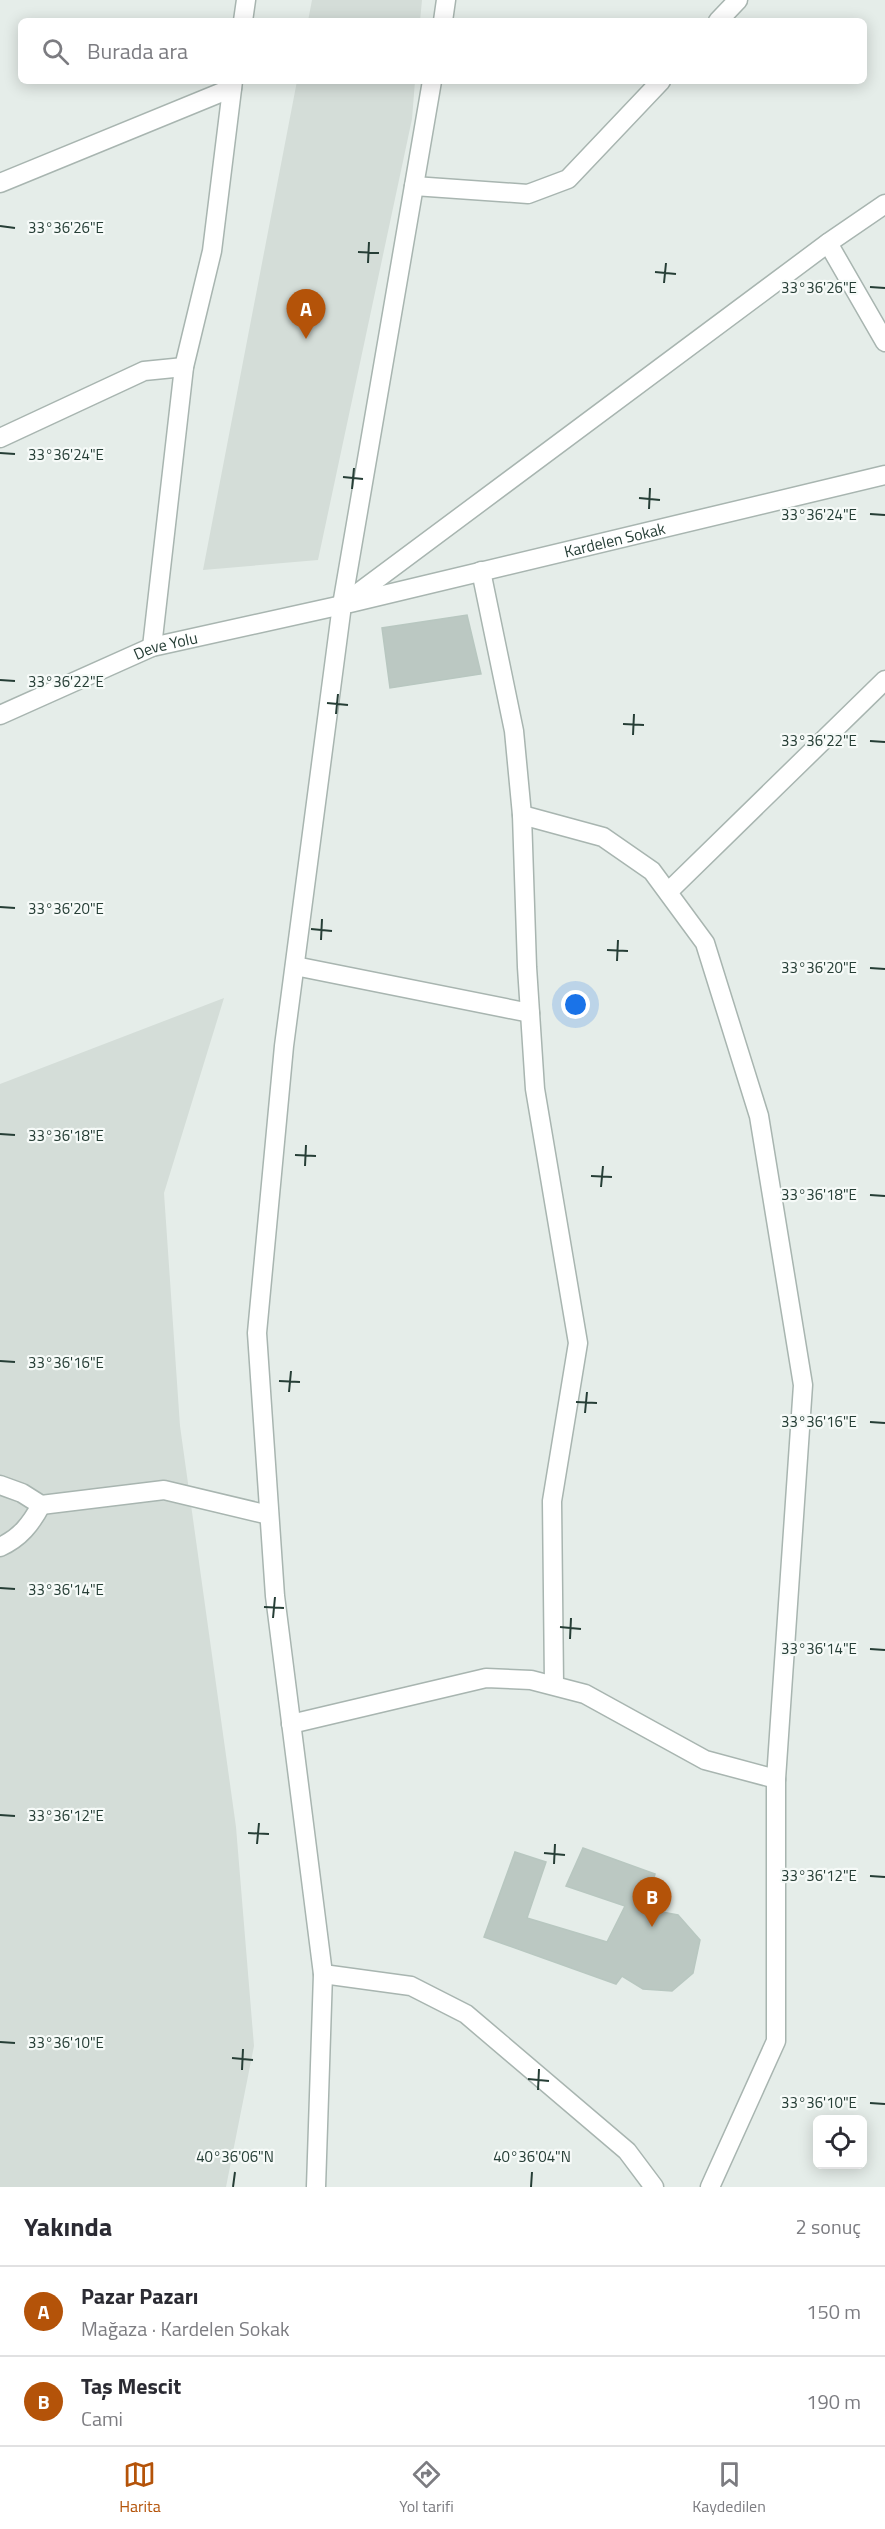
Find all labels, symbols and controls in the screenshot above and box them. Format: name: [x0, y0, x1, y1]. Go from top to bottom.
search box: [18, 18, 867, 84]
text: Burada ara: [87, 34, 188, 68]
icon: search: [39, 35, 72, 68]
text: 33°36'26"E: [28, 216, 104, 239]
text: 33°36'26"E: [781, 276, 857, 299]
pin: A: [286, 290, 326, 339]
text: 33°36'24"E: [28, 443, 104, 466]
text: 33°36'24"E: [781, 503, 857, 526]
street label: Kardelen Sokak: [561, 516, 668, 563]
street label: Deve Yolu: [129, 625, 200, 666]
text: 33°36'22"E: [28, 670, 104, 693]
text: 33°36'22"E: [781, 729, 857, 752]
text: 33°36'20"E: [28, 897, 104, 920]
text: 33°36'20"E: [781, 956, 857, 979]
your location: [561, 990, 590, 1019]
text: 33°36'18"E: [28, 1124, 104, 1147]
text: 33°36'18"E: [781, 1183, 857, 1206]
text: 33°36'16"E: [28, 1351, 104, 1374]
text: 33°36'16"E: [781, 1410, 857, 1433]
text: 33°36'14"E: [28, 1578, 104, 1601]
text: 33°36'14"E: [781, 1637, 857, 1660]
text: 33°36'12"E: [28, 1804, 104, 1827]
text: 33°36'12"E: [781, 1864, 857, 1887]
pin: B: [632, 1878, 672, 1927]
text: 33°36'10"E: [28, 2031, 104, 2054]
text: 33°36'10"E: [781, 2091, 857, 2114]
map controls: [813, 2115, 867, 2169]
button: locate: [813, 2115, 867, 2169]
text: 40°36'06"N: [196, 2145, 274, 2168]
text: 40°36'04"N: [493, 2145, 571, 2168]
text: Yakında: [24, 2207, 112, 2246]
text: 2 sonuç: [795, 2211, 861, 2242]
text: Pazar Pazarı: [81, 2279, 199, 2313]
text: A: [37, 2296, 50, 2327]
text: 150 m: [806, 2296, 861, 2327]
text: Mağaza · Kardelen Sokak: [81, 2313, 290, 2344]
text: Taş Mescit: [81, 2369, 181, 2403]
text: B: [37, 2386, 50, 2417]
text: 190 m: [806, 2386, 861, 2417]
text: Cami: [81, 2403, 123, 2434]
tab: Harita: [119, 2458, 161, 2518]
tab: Yol tarifi: [399, 2458, 454, 2518]
tab: Kaydedilen: [692, 2458, 766, 2518]

